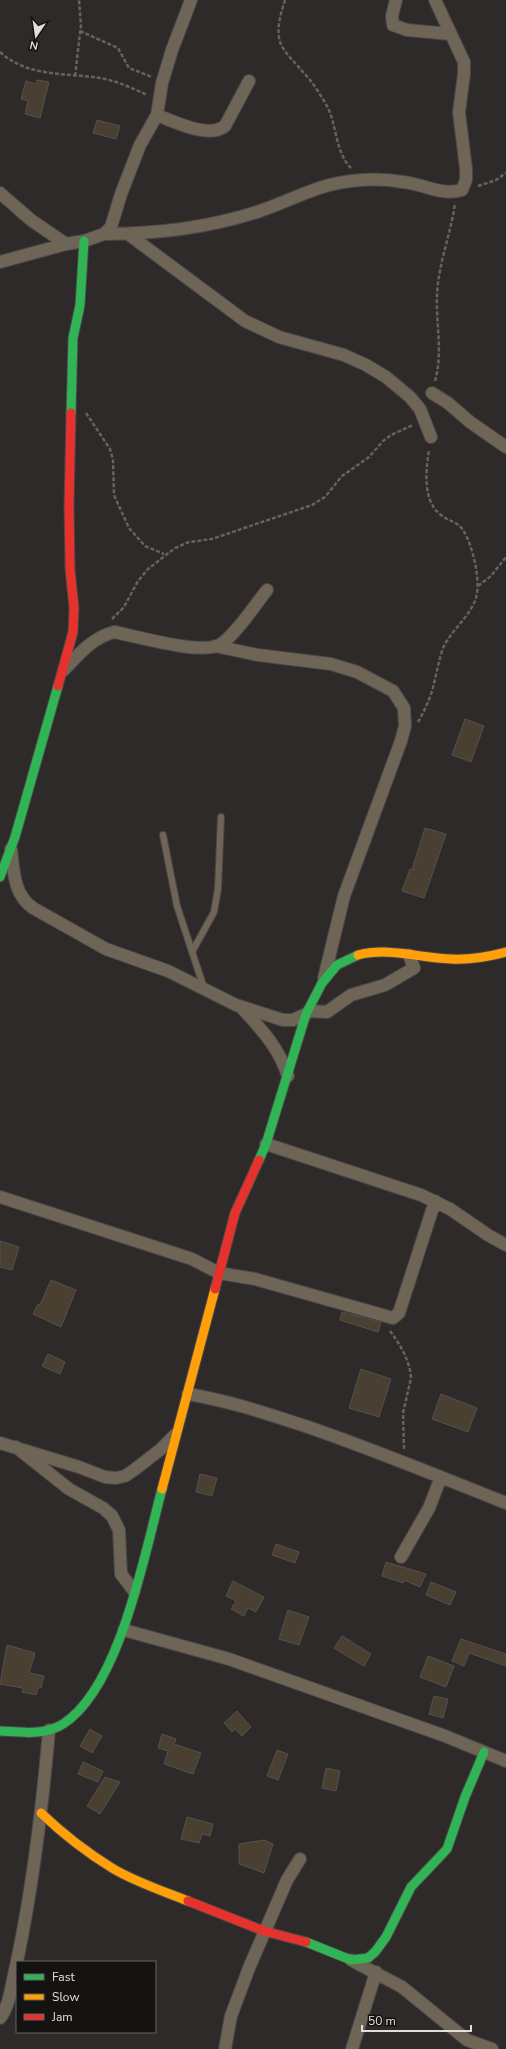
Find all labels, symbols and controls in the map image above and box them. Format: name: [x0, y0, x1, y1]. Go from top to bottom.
north arrow: [16, 16, 56, 56]
text: N: [28, 37, 40, 53]
legend: [16, 1961, 156, 2033]
text: Fast: [52, 1969, 75, 1985]
text: Slow: [52, 1989, 80, 2005]
scale bar: [362, 2007, 471, 2033]
text: Jam: [51, 2009, 73, 2025]
text: 50 m: [368, 2013, 396, 2029]

